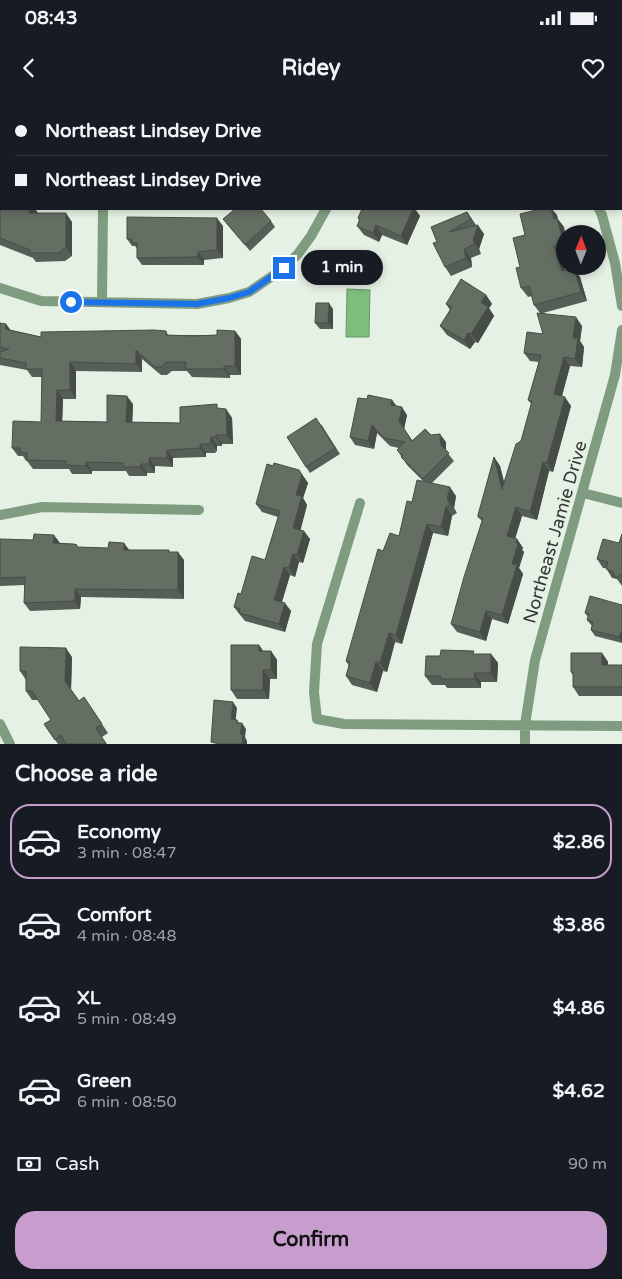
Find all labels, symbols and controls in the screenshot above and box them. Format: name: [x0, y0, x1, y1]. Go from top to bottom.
text: 08:43: [25, 7, 78, 29]
icon: back: [15, 54, 43, 82]
icon: heart: [579, 54, 607, 82]
text: Ridey: [281, 55, 341, 81]
text: Northeast Lindsey Drive: [45, 120, 261, 142]
text: Northeast Lindsey Drive: [45, 169, 261, 191]
north arrow: [556, 225, 606, 275]
map controls: [556, 225, 606, 275]
callout: 1 min: [302, 250, 384, 286]
route end: [273, 257, 295, 279]
text: 1 min: [321, 257, 363, 277]
route start: [60, 291, 82, 313]
street label: Northeast Jamie Drive: [518, 438, 592, 626]
text: Choose a ride: [15, 761, 158, 787]
icon: car: [17, 819, 62, 864]
text: Economy: [77, 821, 161, 843]
text: $2.86: [553, 831, 605, 853]
text: 3 min · 08:47: [77, 843, 176, 863]
icon: car: [17, 902, 62, 947]
text: Comfort: [77, 904, 151, 926]
text: $3.86: [553, 914, 605, 936]
text: 4 min · 08:48: [77, 926, 176, 946]
icon: car: [17, 985, 62, 1030]
text: XL: [77, 987, 101, 1009]
text: $4.86: [553, 997, 605, 1019]
text: 5 min · 08:49: [77, 1009, 176, 1029]
icon: car: [17, 1068, 62, 1113]
text: Green: [77, 1070, 131, 1092]
text: $4.62: [553, 1080, 605, 1102]
text: 6 min · 08:50: [77, 1092, 176, 1112]
icon: cash: [15, 1150, 43, 1178]
text: Cash: [55, 1153, 100, 1175]
text: 90 m: [568, 1154, 607, 1174]
button: Confirm: [15, 1211, 607, 1269]

